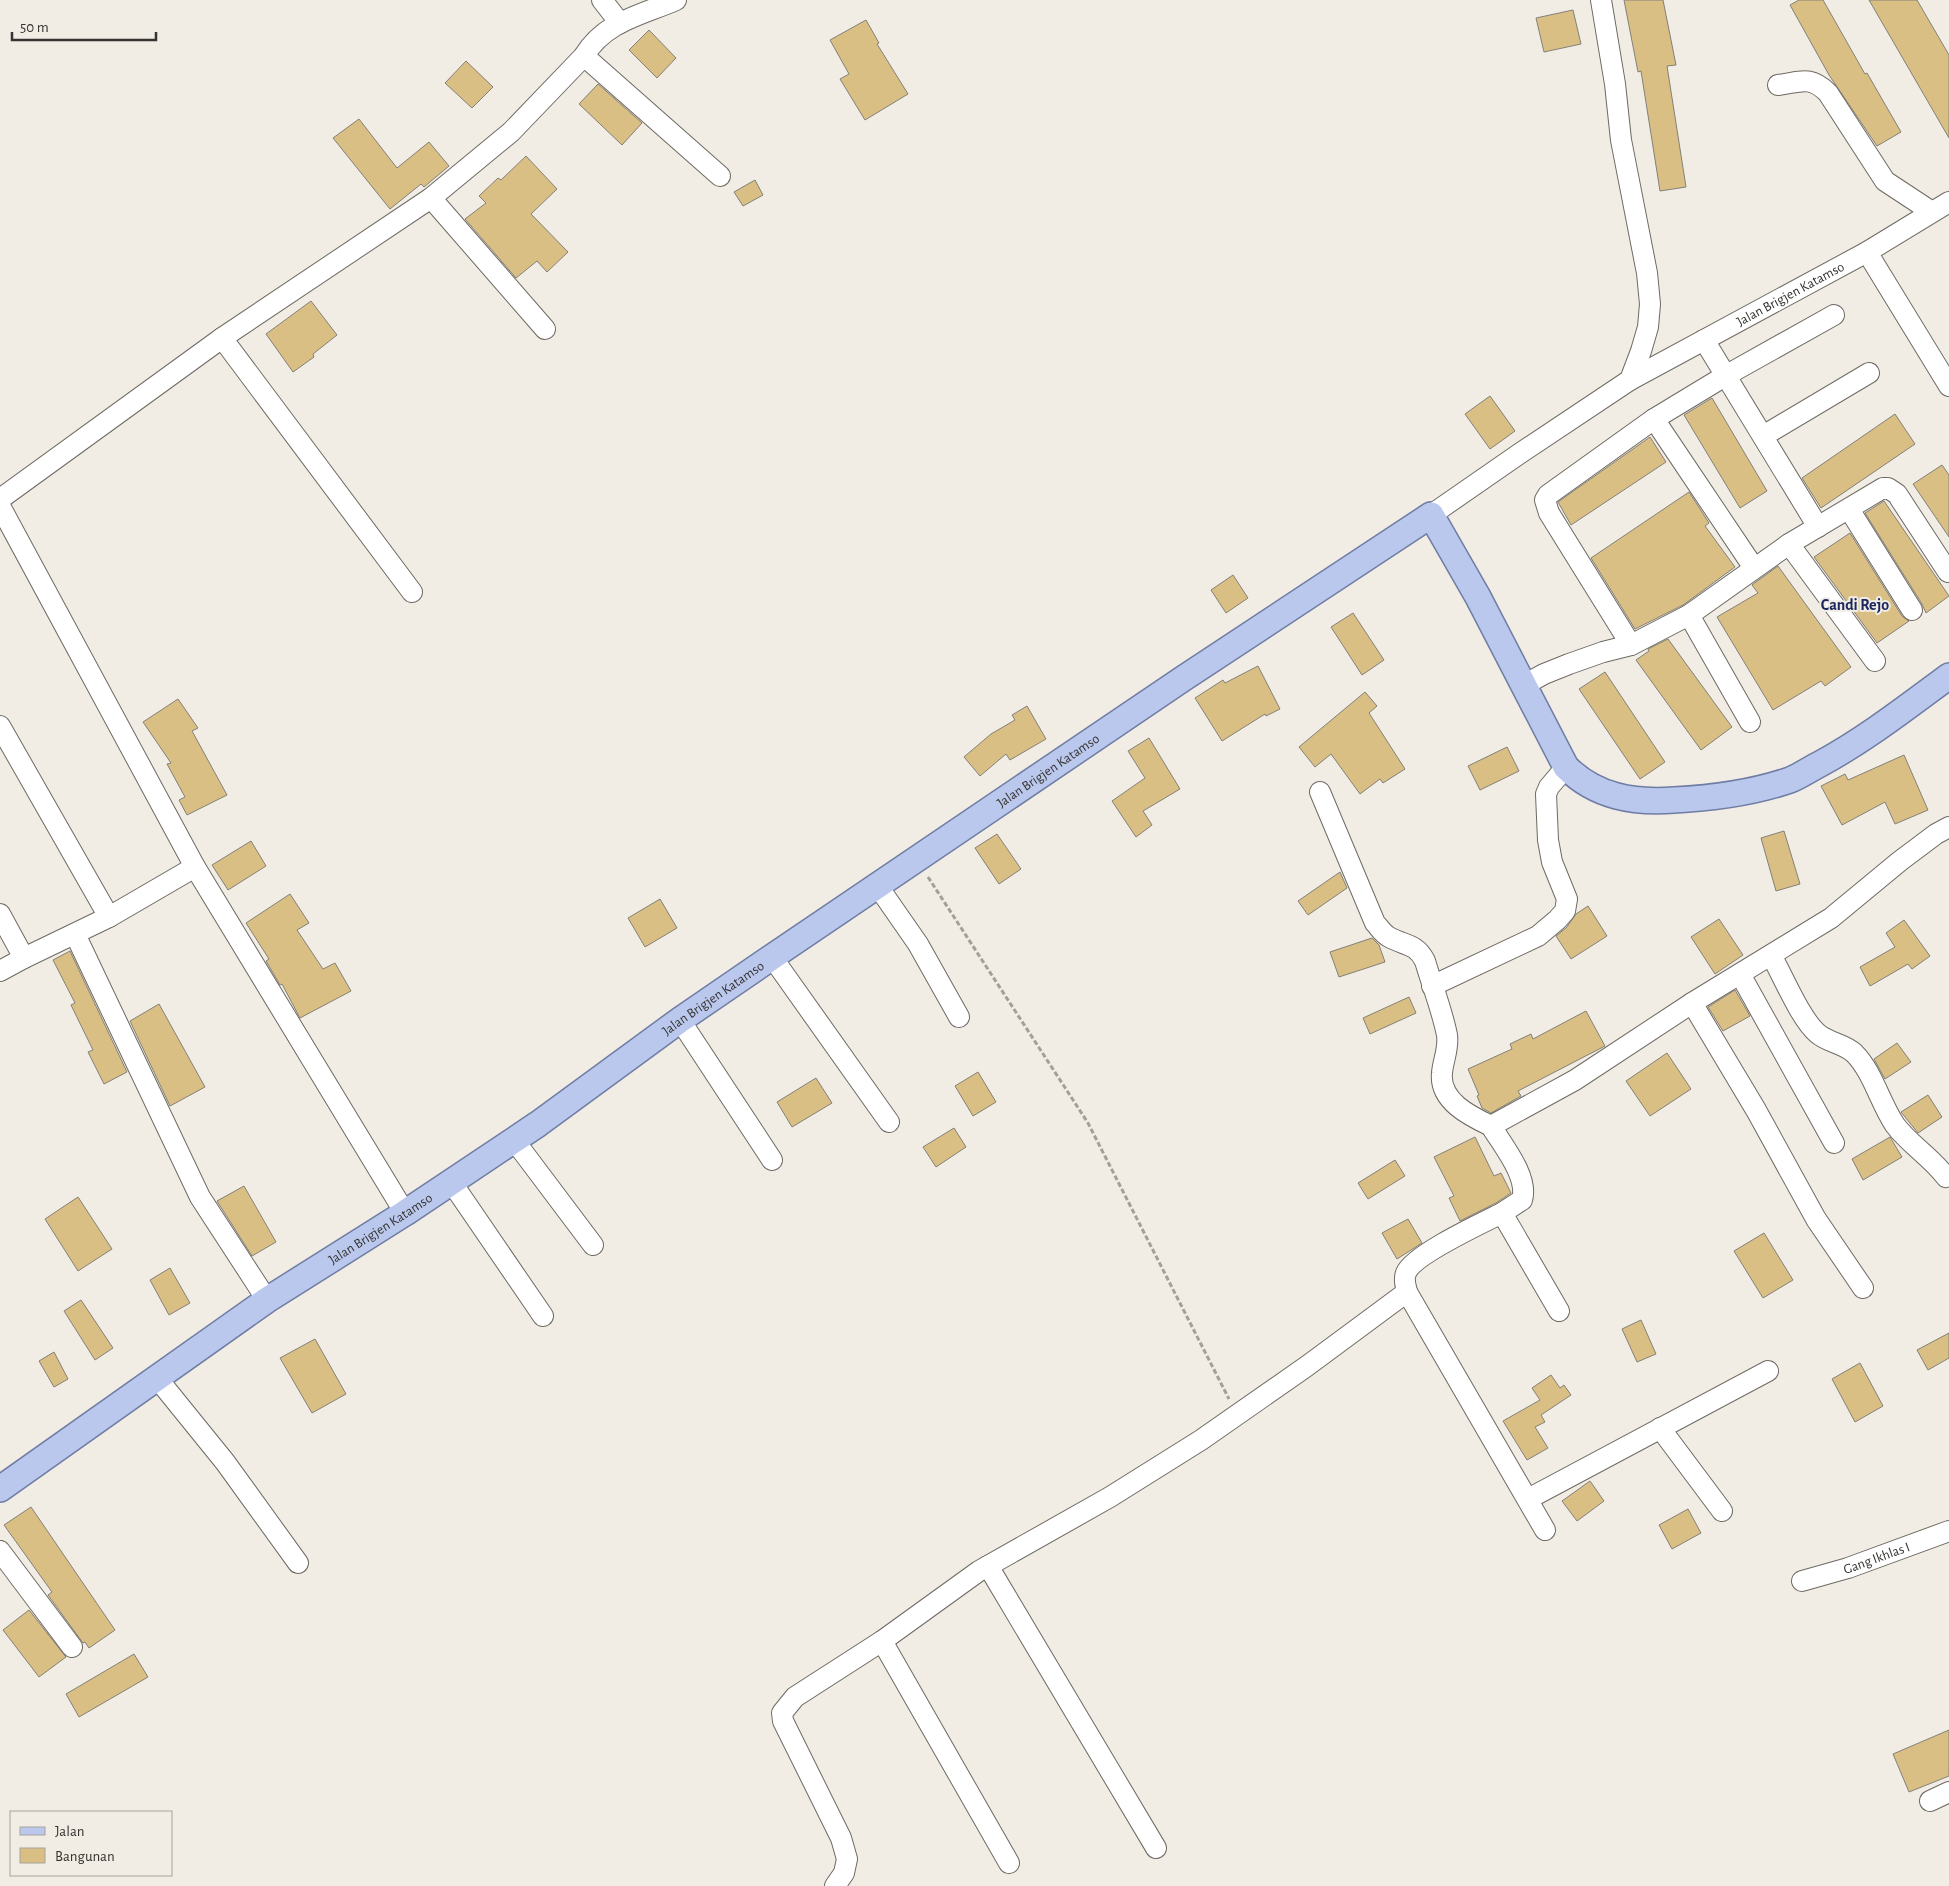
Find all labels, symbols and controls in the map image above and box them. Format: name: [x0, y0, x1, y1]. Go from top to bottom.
scale bar: [12, 10, 156, 42]
text: 50 m: [20, 20, 49, 35]
street label: Jalan Brigjen Katamso: [1734, 260, 1847, 329]
district label: Candi Rejo: [1821, 597, 1889, 614]
street label: Jalan Brigjen Katamso: [995, 731, 1102, 810]
street label: Jalan Brigjen Katamso: [660, 959, 767, 1038]
street label: Jalan Brigjen Katamso: [326, 1191, 435, 1267]
street label: Gang Ikhlas I: [1842, 1540, 1912, 1577]
legend: [10, 1811, 172, 1876]
text: Jalan: [55, 1824, 85, 1839]
text: Bangunan: [55, 1849, 115, 1864]

